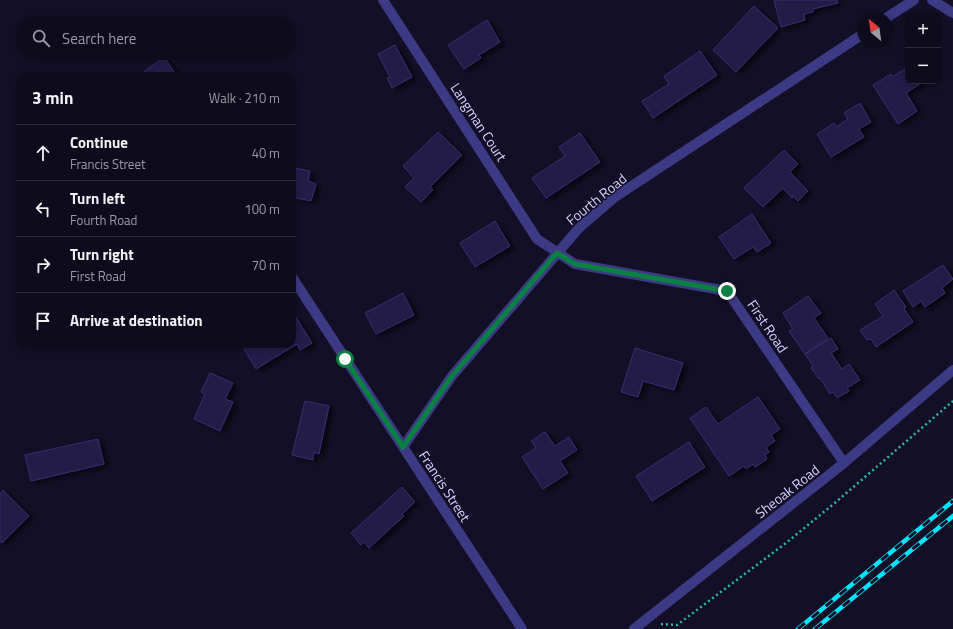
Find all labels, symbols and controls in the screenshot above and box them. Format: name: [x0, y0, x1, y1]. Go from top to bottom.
north arrow: [857, 12, 893, 48]
map controls: [905, 12, 941, 84]
button: +: [905, 12, 941, 48]
search box: [16, 16, 296, 60]
icon: search: [30, 27, 52, 49]
text: Search here: [62, 27, 136, 50]
button: −: [905, 48, 941, 84]
street label: Langman Court: [446, 79, 512, 165]
text: 3 min: [32, 85, 73, 111]
text: Walk · 210 m: [209, 88, 280, 108]
text: Continue: [70, 131, 128, 154]
icon: ahead: [32, 142, 54, 164]
text: 40 m: [252, 143, 280, 163]
text: Francis Street: [70, 154, 146, 174]
street label: Fourth Road: [561, 168, 631, 230]
text: Turn left: [70, 187, 125, 210]
icon: left: [32, 198, 54, 220]
text: 100 m: [244, 199, 280, 219]
text: Fourth Road: [70, 210, 137, 230]
text: Turn right: [70, 243, 134, 266]
icon: right: [32, 254, 54, 276]
text: 70 m: [252, 255, 280, 275]
text: First Road: [70, 266, 126, 286]
route end: [718, 282, 736, 300]
street label: First Road: [742, 295, 794, 357]
text: Arrive at destination: [70, 309, 203, 332]
icon: arrive: [32, 310, 54, 332]
route start: [336, 350, 354, 368]
street label: Francis Street: [414, 446, 476, 526]
street label: Sheoak Road: [750, 459, 824, 523]

